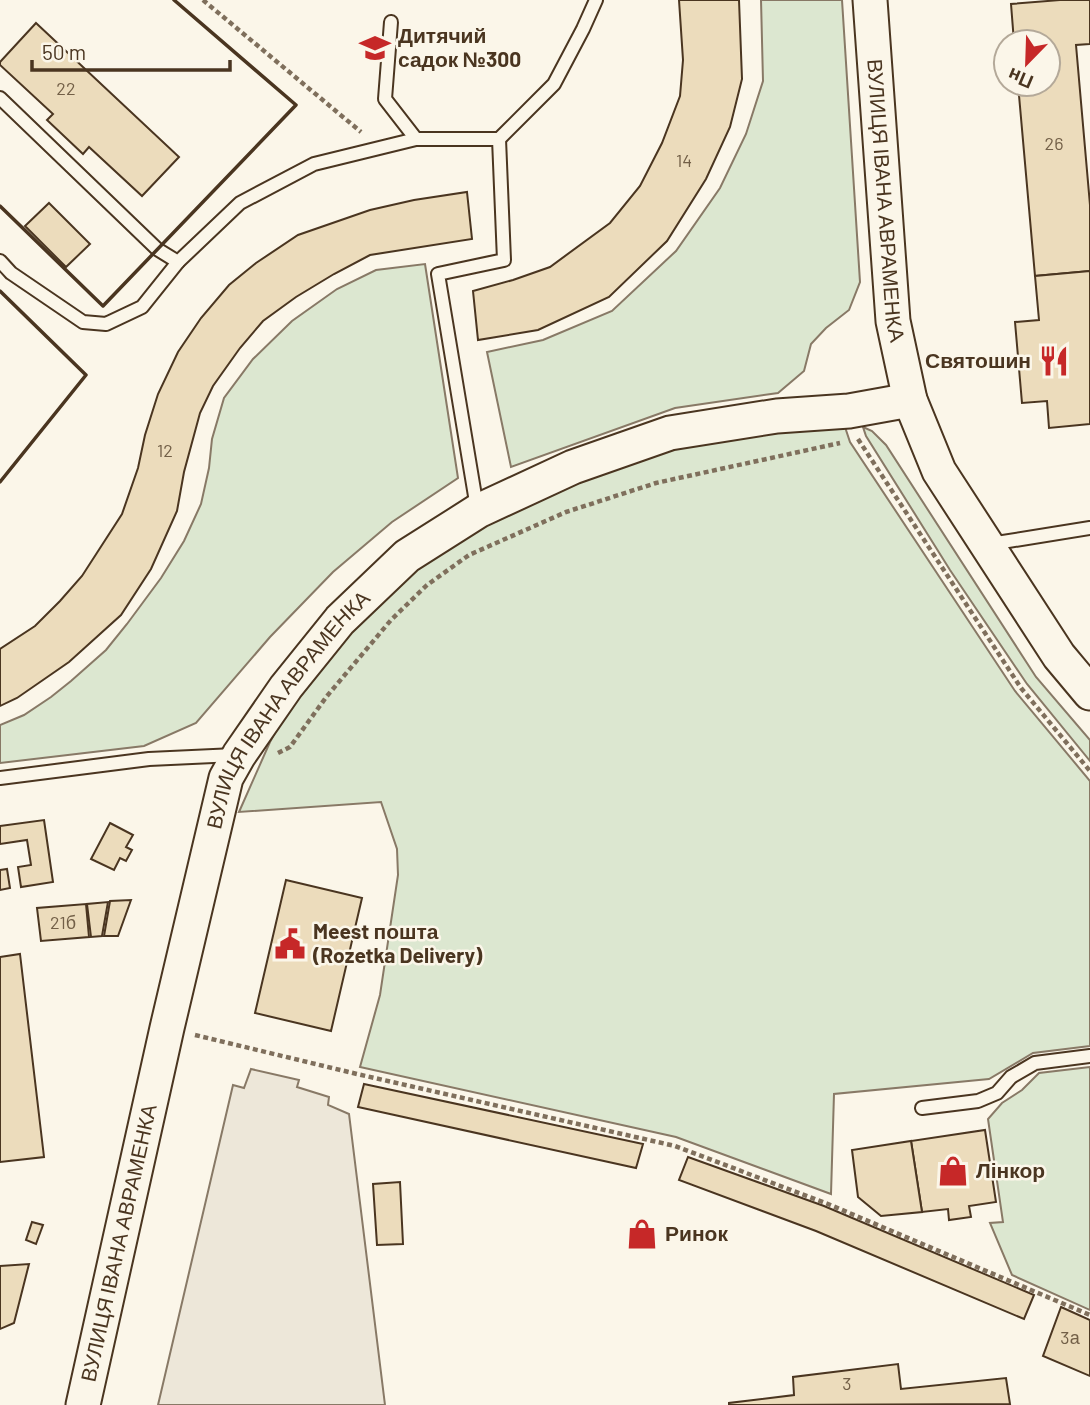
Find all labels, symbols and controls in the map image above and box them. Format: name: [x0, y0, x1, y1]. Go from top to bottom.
place label: Дитячий садок №300: [398, 22, 521, 71]
scale bar: [32, 28, 229, 72]
north arrow: [992, 28, 1062, 98]
school or university icon: Дитячий садок №300: [358, 31, 392, 65]
text: 50 m: [42, 39, 86, 64]
street label: ВУЛИЦЯ ІВАНА АВРАМЕНКА: [863, 58, 911, 344]
text: Пн: [1004, 64, 1036, 95]
house number: 22: [56, 77, 76, 99]
house number: 26: [1045, 132, 1063, 154]
house number: 14: [676, 149, 692, 171]
restaurant icon: Святошин: [1037, 344, 1071, 378]
place label: Святошин: [925, 347, 1031, 372]
house number: 12: [157, 439, 173, 461]
street label: ВУЛИЦЯ ІВАНА АВРАМЕНКА: [200, 585, 374, 831]
house number: 21б: [50, 911, 76, 933]
place label: Meest пошта (Rozetka Delivery): [312, 918, 483, 967]
public building icon: Meest пошта (Rozetka Delivery): [273, 927, 307, 961]
street label: ВУЛИЦЯ ІВАНА АВРАМЕНКА: [75, 1101, 161, 1384]
shop icon: Лінкор: [936, 1154, 970, 1188]
place label: Лінкор: [976, 1157, 1045, 1182]
shop icon: Ринок: [625, 1217, 659, 1251]
place label: Ринок: [665, 1220, 728, 1245]
house number: 3а: [1060, 1326, 1081, 1348]
house number: 3: [842, 1372, 852, 1394]

